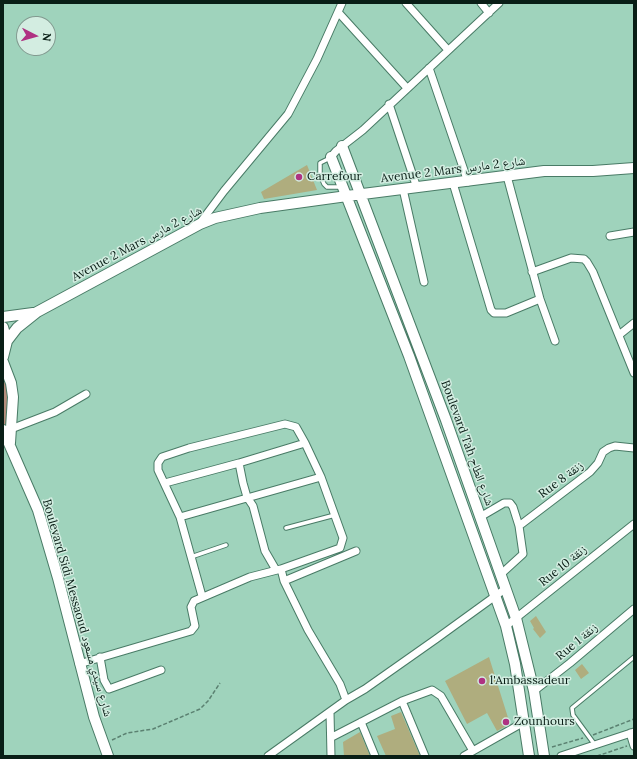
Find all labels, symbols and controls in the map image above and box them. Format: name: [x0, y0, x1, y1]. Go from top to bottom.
north arrow: [16, 16, 56, 56]
text: N: [40, 32, 54, 42]
street label: Avenue 2 Mars شارع 2 مارس: [380, 154, 526, 186]
place label: Carrefour: [307, 170, 362, 184]
marker: Carrefour: [294, 172, 304, 182]
street label: Avenue 2 Mars شارع 2 مارس: [69, 203, 205, 285]
street label: Boulevard Tah شارع الطاح: [438, 378, 496, 508]
street label: Rue 8 زنقة: [536, 459, 586, 501]
street label: Boulevard Sidi Messaoud شارع سيدي مسعود: [39, 498, 115, 718]
street label: Rue 10 زنقة: [536, 542, 590, 590]
street label: Rue 1 زنقة: [553, 620, 601, 664]
place label: l'Ambassadeur: [490, 674, 570, 688]
marker: l'Ambassadeur: [477, 676, 487, 686]
place label: Zounhours: [514, 715, 575, 729]
marker: Zounhours: [501, 717, 511, 727]

